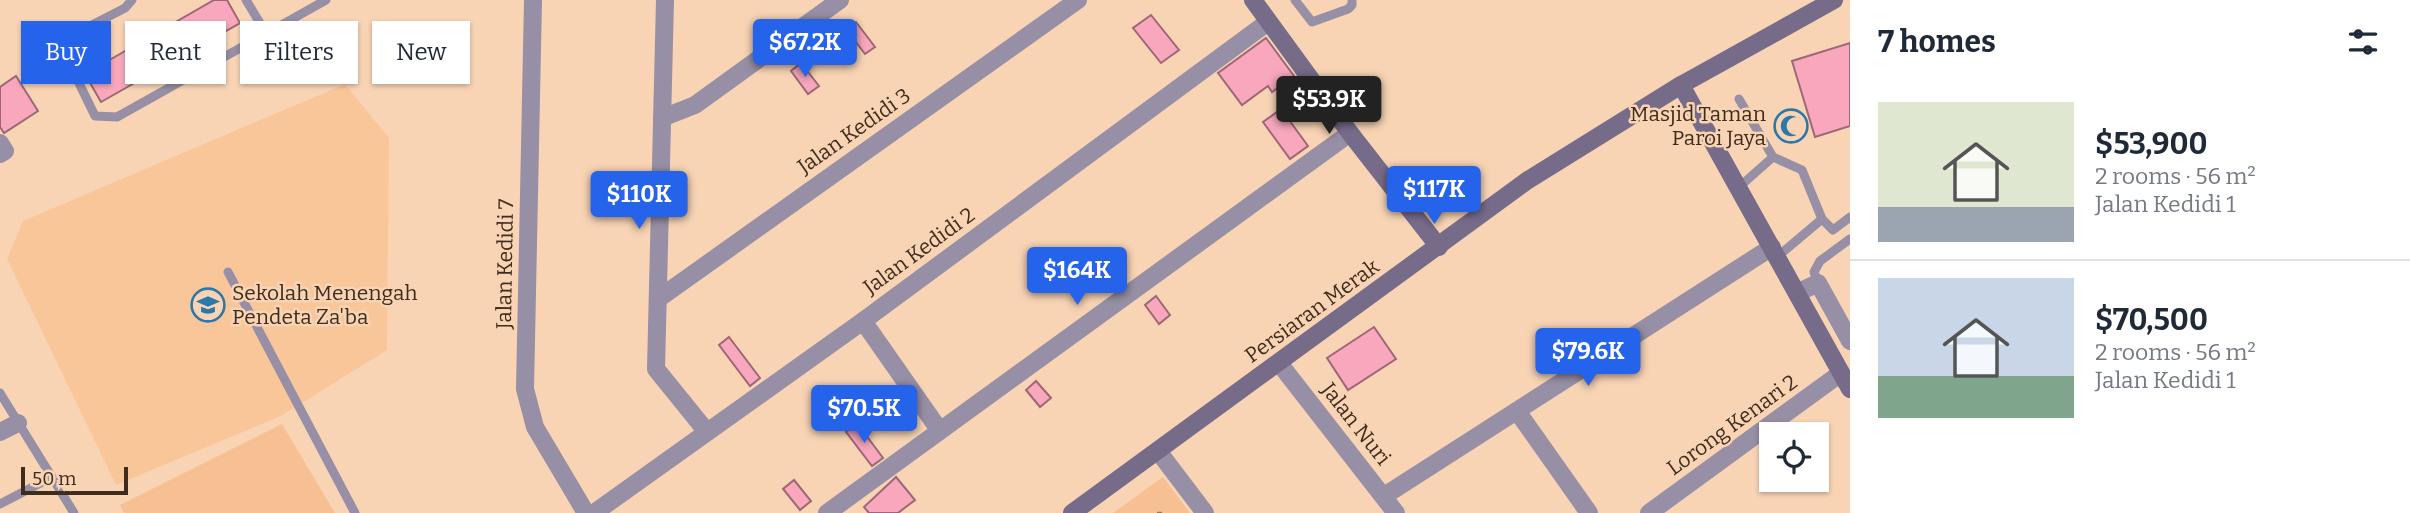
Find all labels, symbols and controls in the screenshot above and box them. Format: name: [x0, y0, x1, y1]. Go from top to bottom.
pin: $67.2K: [748, 20, 862, 79]
chip: Buy: [21, 21, 111, 84]
chip: Rent: [125, 21, 226, 84]
chip: Filters: [240, 21, 358, 84]
chip: New: [372, 21, 470, 84]
icon: filters: [2344, 23, 2382, 61]
text: 7 homes: [1878, 24, 1996, 60]
text: $67.2K: [769, 28, 841, 56]
pin: $53.9K: [1272, 76, 1386, 136]
street label: Jalan Kedidi 3: [792, 83, 915, 180]
text: $53.9K: [1292, 85, 1366, 113]
place label: Masjid Taman Paroi Jaya: [1630, 101, 1767, 151]
mosque icon: Masjid Taman Paroi Jaya: [1772, 107, 1810, 145]
text: $53,900: [2095, 126, 2208, 162]
icon: home: [1934, 130, 2018, 214]
text: 2 rooms · 56 m²: [2095, 162, 2256, 190]
pin: $117K: [1385, 166, 1483, 226]
pin: $110K: [590, 172, 688, 231]
text: $117K: [1403, 175, 1465, 203]
text: $110K: [607, 180, 671, 208]
text: Jalan Kedidi 1: [2095, 190, 2236, 218]
street label: Jalan Kedidi 7: [491, 198, 519, 330]
street label: Jalan Kedidi 2: [857, 202, 980, 301]
pin: $164K: [1028, 247, 1126, 307]
street label: Persiaran Merak: [1240, 254, 1384, 368]
text: $164K: [1043, 256, 1111, 284]
place label: Sekolah Menengah Pendeta Za'ba: [232, 280, 418, 330]
school or university icon: Sekolah Menengah Pendeta Za'ba: [189, 286, 227, 324]
text: $70,500: [2095, 302, 2208, 338]
icon: home: [1934, 306, 2018, 390]
pin: $79.6K: [1531, 328, 1645, 388]
text: $79.6K: [1551, 337, 1625, 365]
text: 2 rooms · 56 m²: [2095, 338, 2256, 366]
text: Jalan Kedidi 1: [2095, 366, 2236, 394]
street label: Lorong Kenari 2: [1662, 369, 1802, 481]
street label: Jalan Nuri: [1315, 377, 1396, 470]
pin: $70.5K: [807, 386, 921, 445]
text: $70.5K: [827, 394, 901, 422]
map controls: [1759, 422, 1829, 492]
button: locate: [1759, 422, 1829, 492]
scale bar: [21, 464, 128, 496]
text: 50 m: [32, 467, 76, 490]

